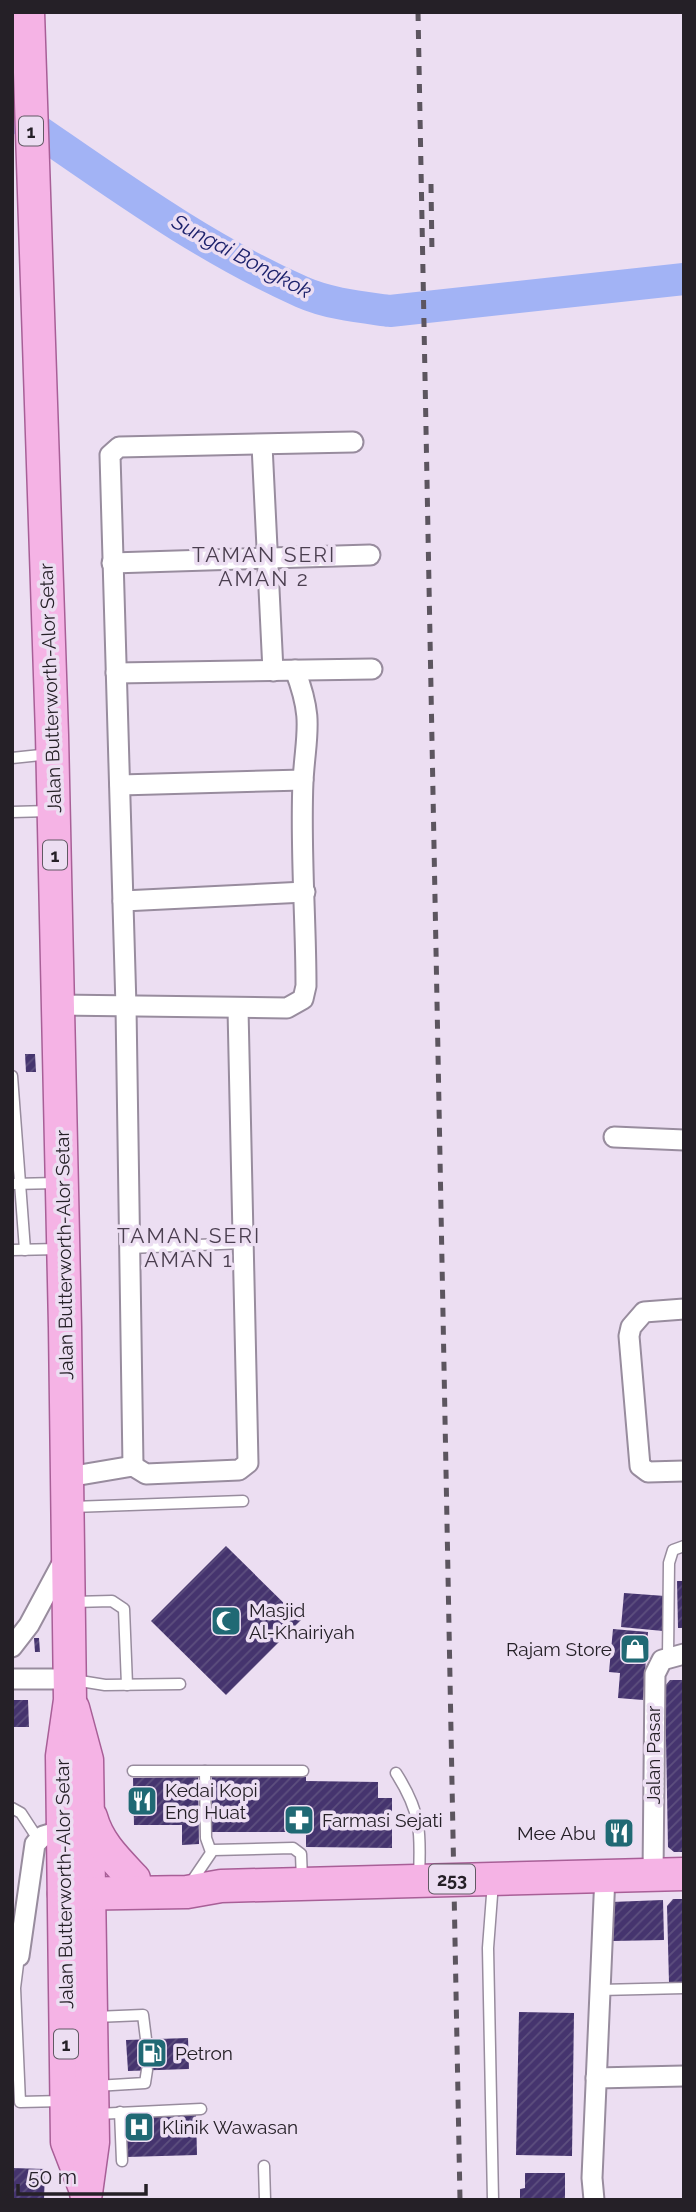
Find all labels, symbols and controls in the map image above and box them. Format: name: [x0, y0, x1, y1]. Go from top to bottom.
road number: 1: [19, 116, 43, 146]
water label: Sungai Bongkok: [167, 208, 316, 303]
district label: TAMAN SERI AMAN 2: [192, 542, 336, 591]
street label: Jalan Butterworth-Alor Setar: [35, 562, 65, 813]
road number: 1: [43, 840, 67, 870]
street label: Jalan Butterworth-Alor Setar: [51, 1130, 77, 1380]
district label: TAMAN SERI AMAN 1: [117, 1223, 261, 1272]
place label: Masjid Al-Khairiyah: [249, 1599, 355, 1643]
mosque icon: Masjid Al-Khairiyah: [209, 1604, 243, 1638]
shop icon: Rajam Store: [618, 1632, 652, 1666]
place label: Rajam Store: [506, 1638, 612, 1660]
street label: Jalan Pasar: [642, 1705, 664, 1805]
street label: Jalan Butterworth-Alor Setar: [51, 1759, 77, 2009]
place label: Kedai Kopi Eng Huat: [165, 1779, 258, 1823]
restaurant icon: Kedai Kopi Eng Huat: [125, 1784, 159, 1818]
pharmacy icon: Farmasi Sejati: [282, 1803, 316, 1837]
place label: Farmasi Sejati: [322, 1809, 443, 1831]
restaurant icon: Mee Abu: [602, 1816, 636, 1850]
place label: Mee Abu: [517, 1822, 596, 1844]
road number: 253: [429, 1865, 475, 1894]
road number: 1: [54, 2030, 78, 2058]
fuel station icon: Petron: [135, 2036, 169, 2070]
place label: Petron: [175, 2042, 233, 2064]
hospital icon: Klinik Wawasan: [122, 2110, 156, 2144]
place label: Klinik Wawasan: [162, 2116, 298, 2138]
scale bar: [18, 2152, 145, 2196]
text: 50 m: [28, 2164, 77, 2189]

